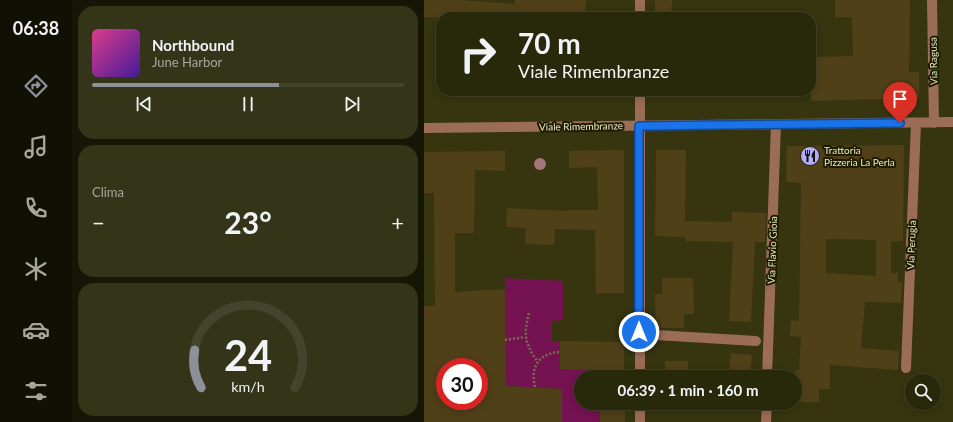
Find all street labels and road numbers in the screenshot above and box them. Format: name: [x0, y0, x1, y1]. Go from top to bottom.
street label: Via Ragusa: [927, 37, 939, 85]
street label: Viale Rimembranze: [539, 119, 623, 133]
street label: Via Flavio Gioia: [765, 216, 779, 284]
street label: Via Perugia: [904, 220, 918, 270]

